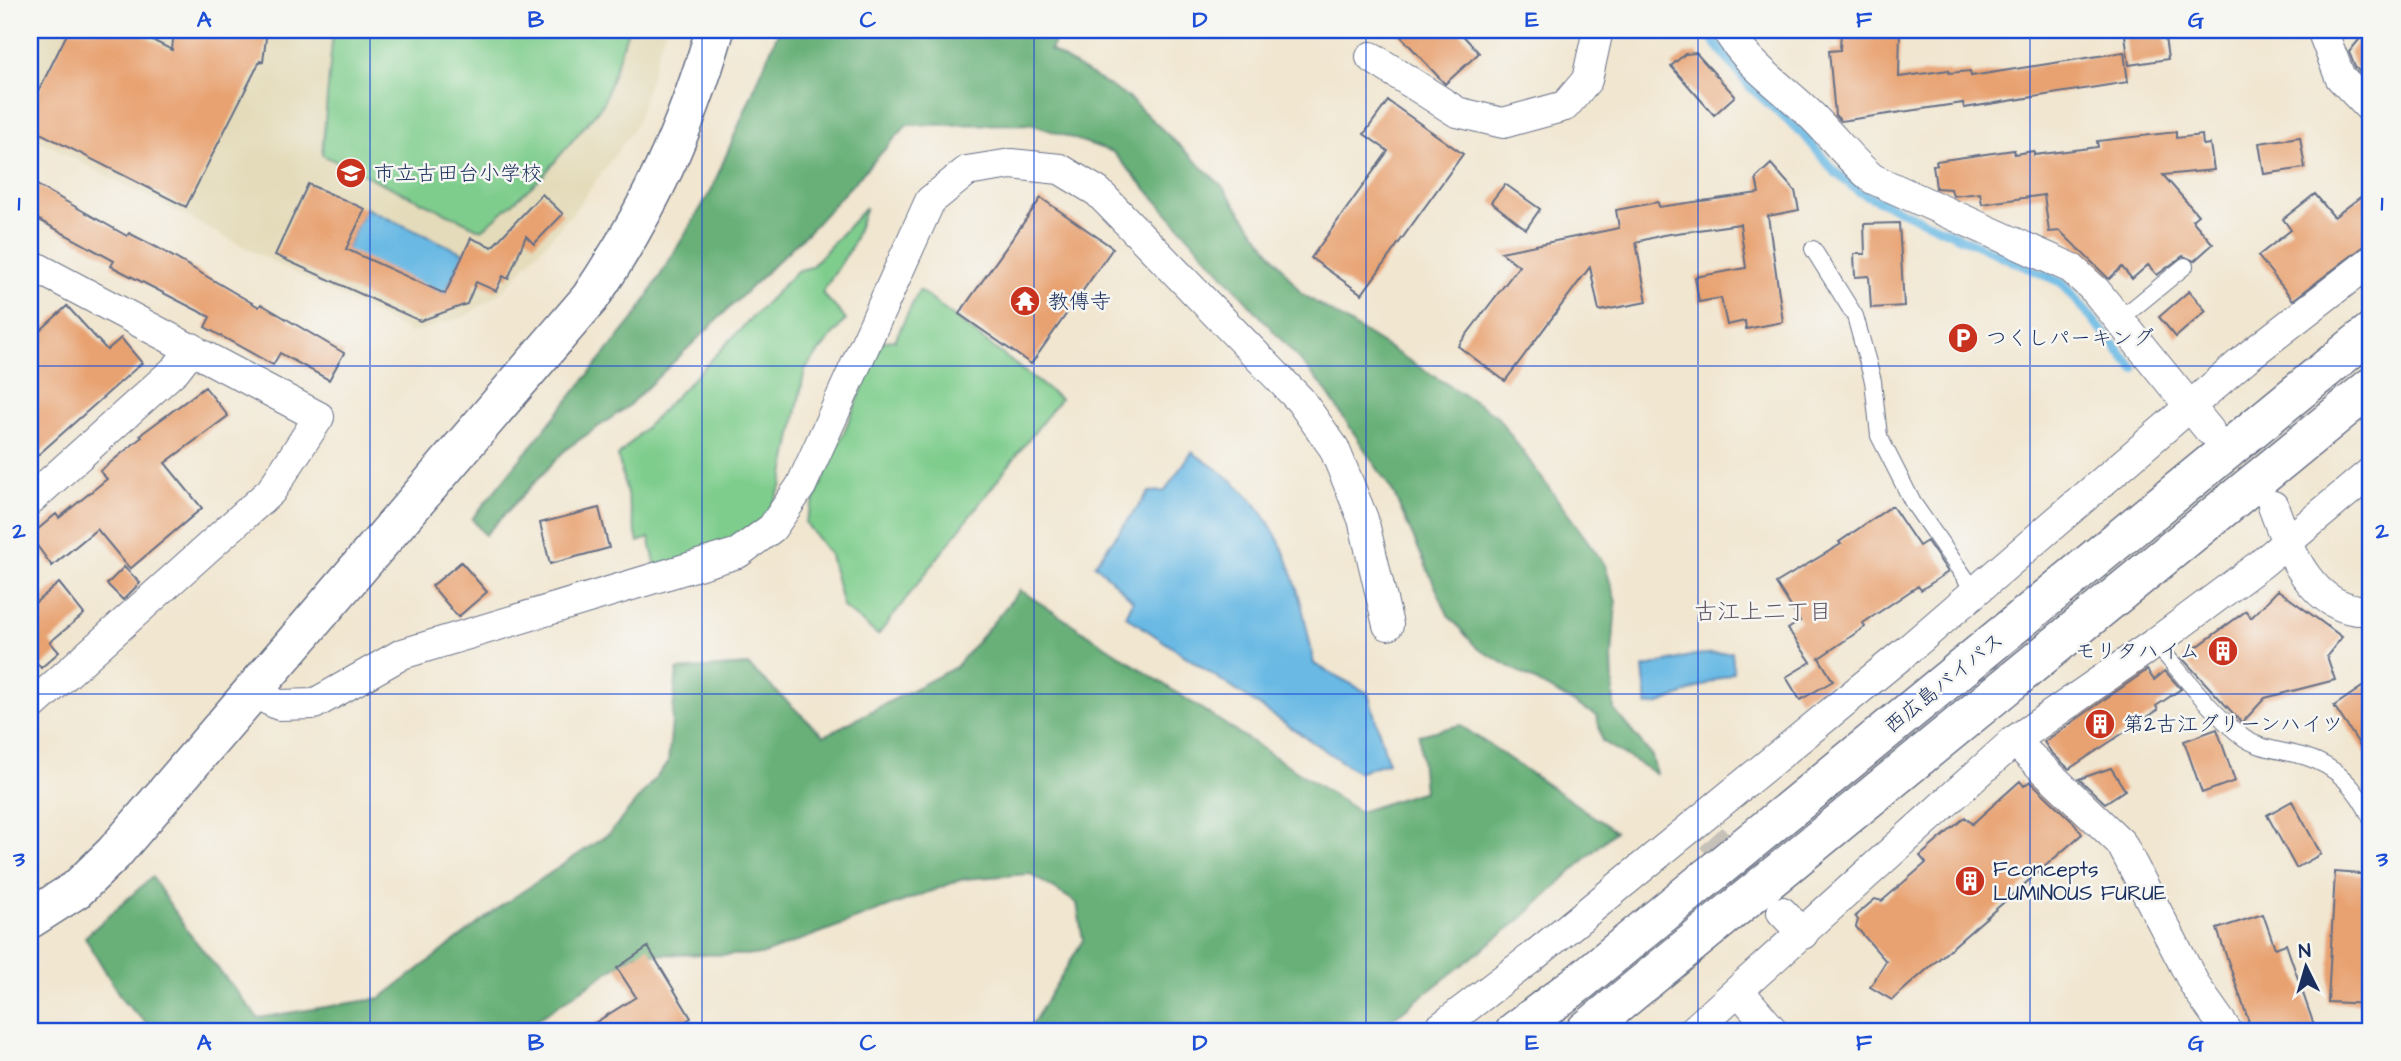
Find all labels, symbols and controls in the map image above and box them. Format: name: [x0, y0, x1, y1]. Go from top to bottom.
text: A: [197, 4, 212, 36]
text: B: [528, 4, 545, 36]
text: C: [860, 4, 877, 36]
text: D: [1193, 4, 1208, 36]
text: E: [1525, 4, 1539, 36]
text: F: [1856, 4, 1873, 36]
text: G: [2188, 4, 2204, 36]
school or university icon: 市立古田台小学校: [334, 156, 368, 190]
place label: 市立古田台小学校: [374, 159, 542, 188]
text: 1: [18, 187, 21, 219]
text: 1: [2381, 187, 2384, 219]
temple icon: 教傳寺: [1008, 284, 1042, 318]
place label: 教傳寺: [1048, 287, 1111, 316]
parking icon: つくしパーキング: [1946, 321, 1980, 355]
place label: つくしパーキング: [1986, 324, 2154, 353]
text: 2: [11, 515, 26, 547]
text: 2: [2374, 515, 2389, 547]
district label: 古江上二丁目: [1694, 596, 1832, 628]
street label: 西広島バイパス: [1878, 626, 2010, 740]
building icon: モリタハイム: [2206, 634, 2240, 668]
place label: モリタハイム: [2075, 637, 2200, 666]
building icon: 第2古江グリーンハイツ: [2083, 707, 2117, 741]
place label: 第2古江グリーンハイツ: [2123, 710, 2343, 739]
text: 3: [12, 843, 25, 875]
text: 3: [2375, 843, 2388, 875]
place label: Fconcepts LUMINOUS FURUE: [1993, 855, 2167, 908]
building icon: Fconcepts LUMINOUS FURUE: [1953, 864, 1987, 898]
north arrow: [2272, 932, 2342, 1002]
text: N: [2298, 938, 2312, 966]
text: A: [197, 1027, 212, 1059]
text: B: [528, 1027, 545, 1059]
text: C: [860, 1027, 877, 1059]
text: D: [1193, 1027, 1208, 1059]
text: E: [1525, 1027, 1539, 1059]
text: F: [1856, 1027, 1873, 1059]
text: G: [2188, 1027, 2204, 1059]

